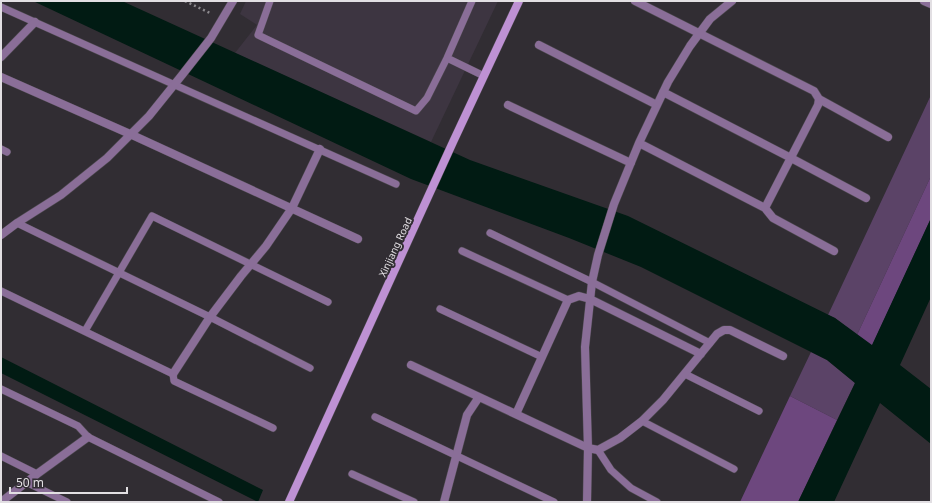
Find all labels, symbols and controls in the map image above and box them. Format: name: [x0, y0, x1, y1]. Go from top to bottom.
street label: Xinjiang Road: [375, 215, 415, 279]
scale bar: [10, 469, 127, 495]
text: 50 m: [16, 474, 44, 491]

